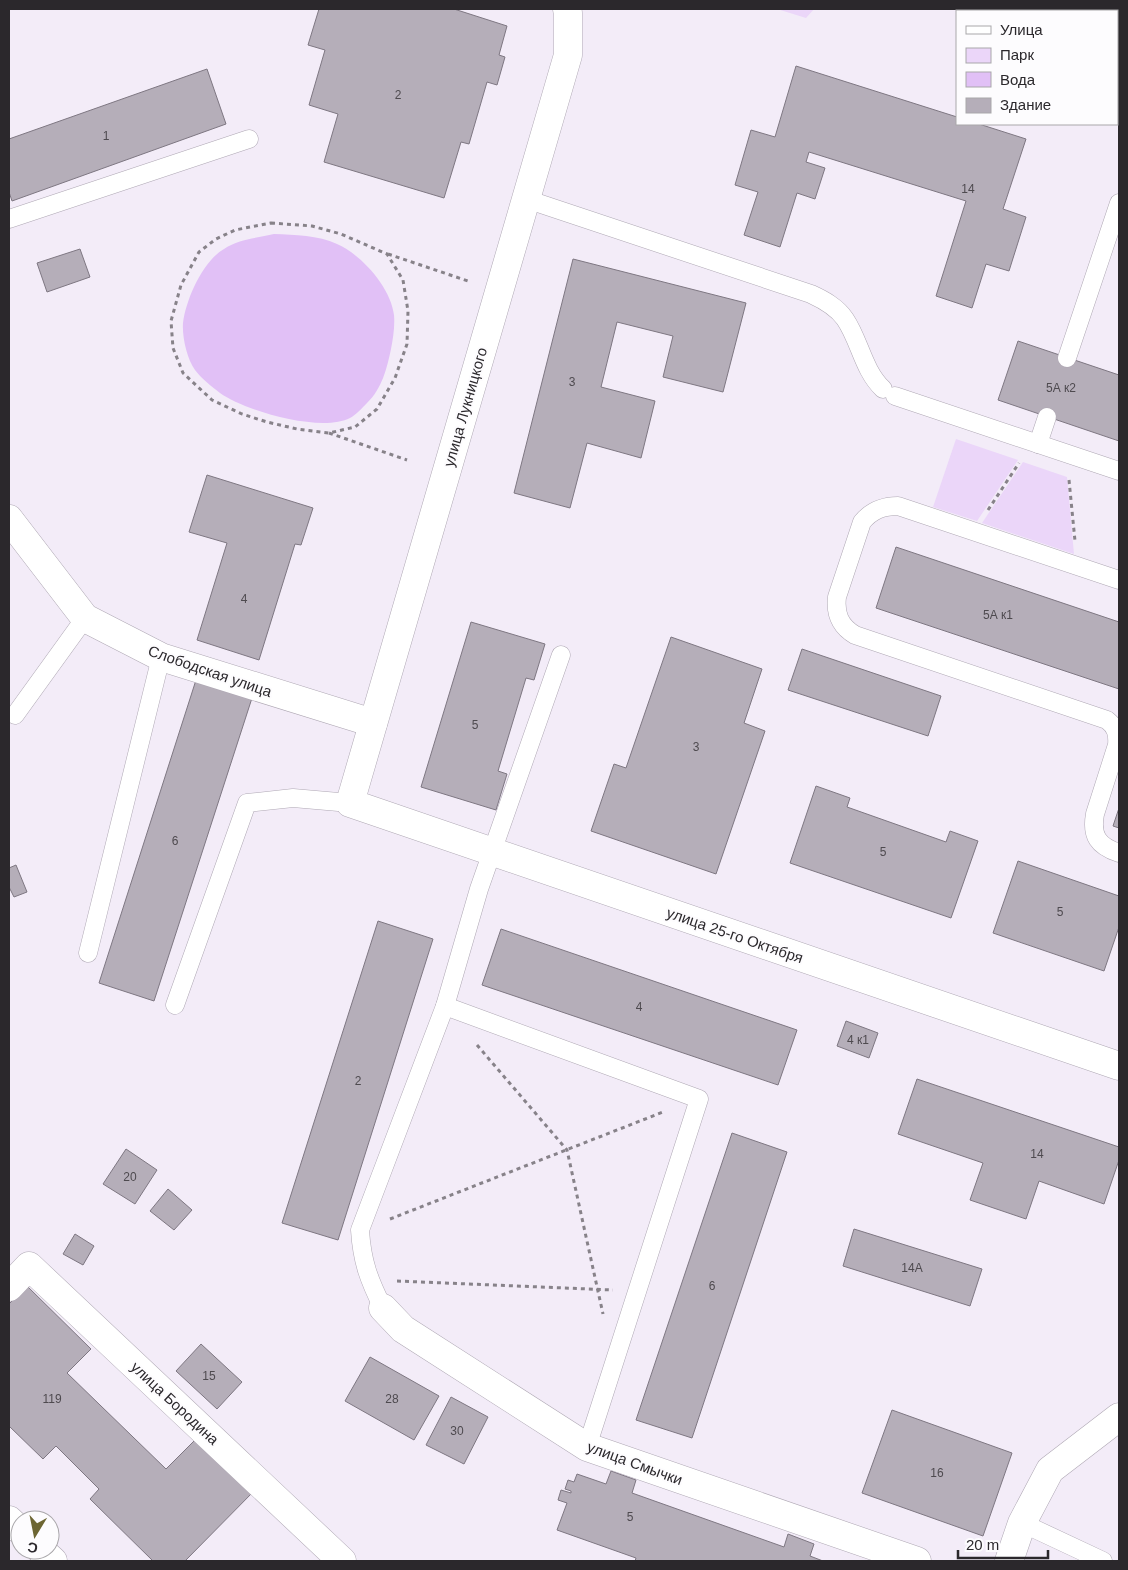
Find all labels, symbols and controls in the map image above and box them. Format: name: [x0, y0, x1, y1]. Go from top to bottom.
legend: [956, 10, 1118, 125]
text: Улица: [1000, 21, 1043, 38]
text: Парк: [1000, 46, 1034, 63]
text: Вода: [1000, 71, 1036, 88]
house number: 2: [395, 88, 402, 102]
text: Здание: [1000, 96, 1051, 113]
house number: 1: [103, 129, 110, 143]
house number: 14: [961, 182, 975, 196]
street label: улица Лукницкого: [440, 345, 490, 469]
house number: 3: [569, 375, 576, 389]
house number: 5А к2: [1046, 381, 1076, 395]
house number: 4: [241, 592, 248, 606]
house number: 5А к1: [983, 608, 1013, 622]
street label: Слободская улица: [146, 642, 275, 700]
house number: 5: [472, 718, 479, 732]
house number: 3: [693, 740, 700, 754]
house number: 6: [172, 834, 179, 848]
house number: 5: [880, 845, 887, 859]
street label: улица 25-го Октября: [665, 904, 805, 966]
house number: 5: [1057, 905, 1064, 919]
house number: 4: [636, 1000, 643, 1014]
house number: 4 к1: [847, 1033, 869, 1047]
house number: 2: [355, 1074, 362, 1088]
house number: 14: [1030, 1147, 1044, 1161]
house number: 20: [123, 1170, 137, 1184]
house number: 14А: [901, 1261, 923, 1275]
house number: 6: [709, 1279, 716, 1293]
street label: улица Бородина: [128, 1358, 223, 1448]
house number: 15: [202, 1369, 216, 1383]
house number: 119: [42, 1392, 62, 1406]
house number: 28: [385, 1392, 399, 1406]
house number: 30: [450, 1424, 464, 1438]
street label: улица Смычки: [585, 1438, 685, 1488]
house number: 16: [930, 1466, 944, 1480]
north arrow: [10, 1510, 60, 1560]
house number: 5: [627, 1510, 634, 1524]
scale bar: [958, 1528, 1048, 1560]
text: 20 m: [966, 1536, 999, 1553]
text: С: [26, 1539, 39, 1557]

